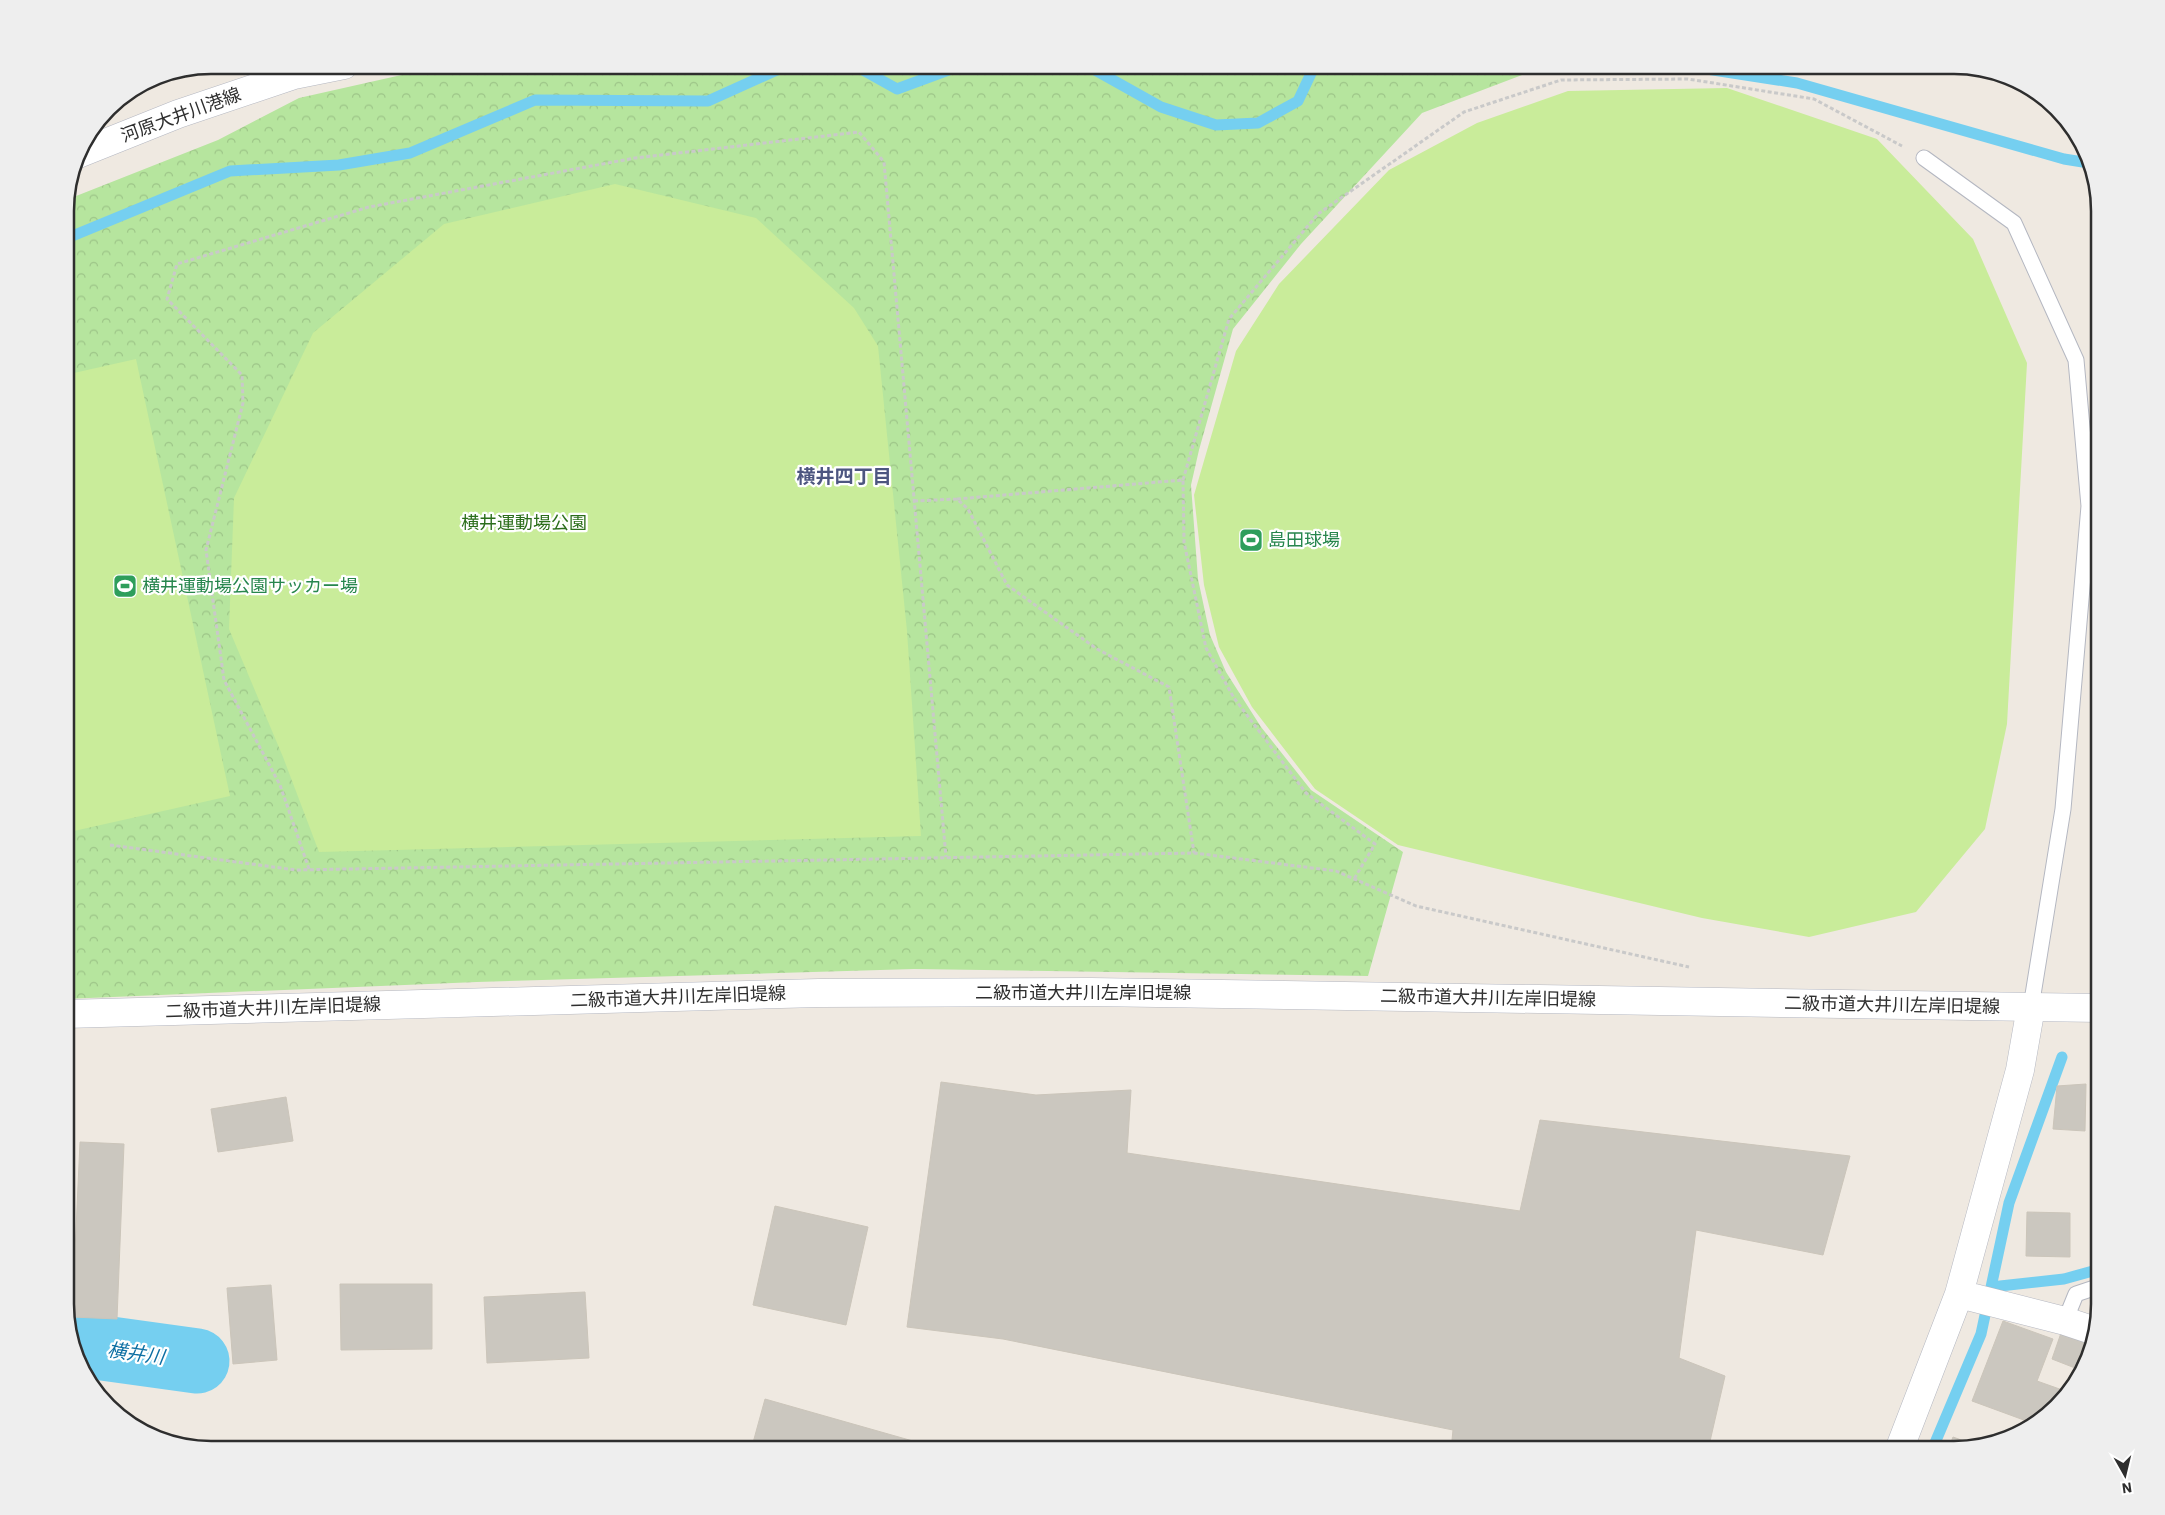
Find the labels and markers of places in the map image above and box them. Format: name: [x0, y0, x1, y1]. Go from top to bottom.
sports icon: 島田球場: [1238, 527, 1264, 553]
place label: 島田球場: [1268, 528, 1340, 551]
sports icon: 横井運動場公園サッカー場: [112, 573, 138, 599]
place label: 横井運動場公園サッカー場: [142, 574, 358, 597]

